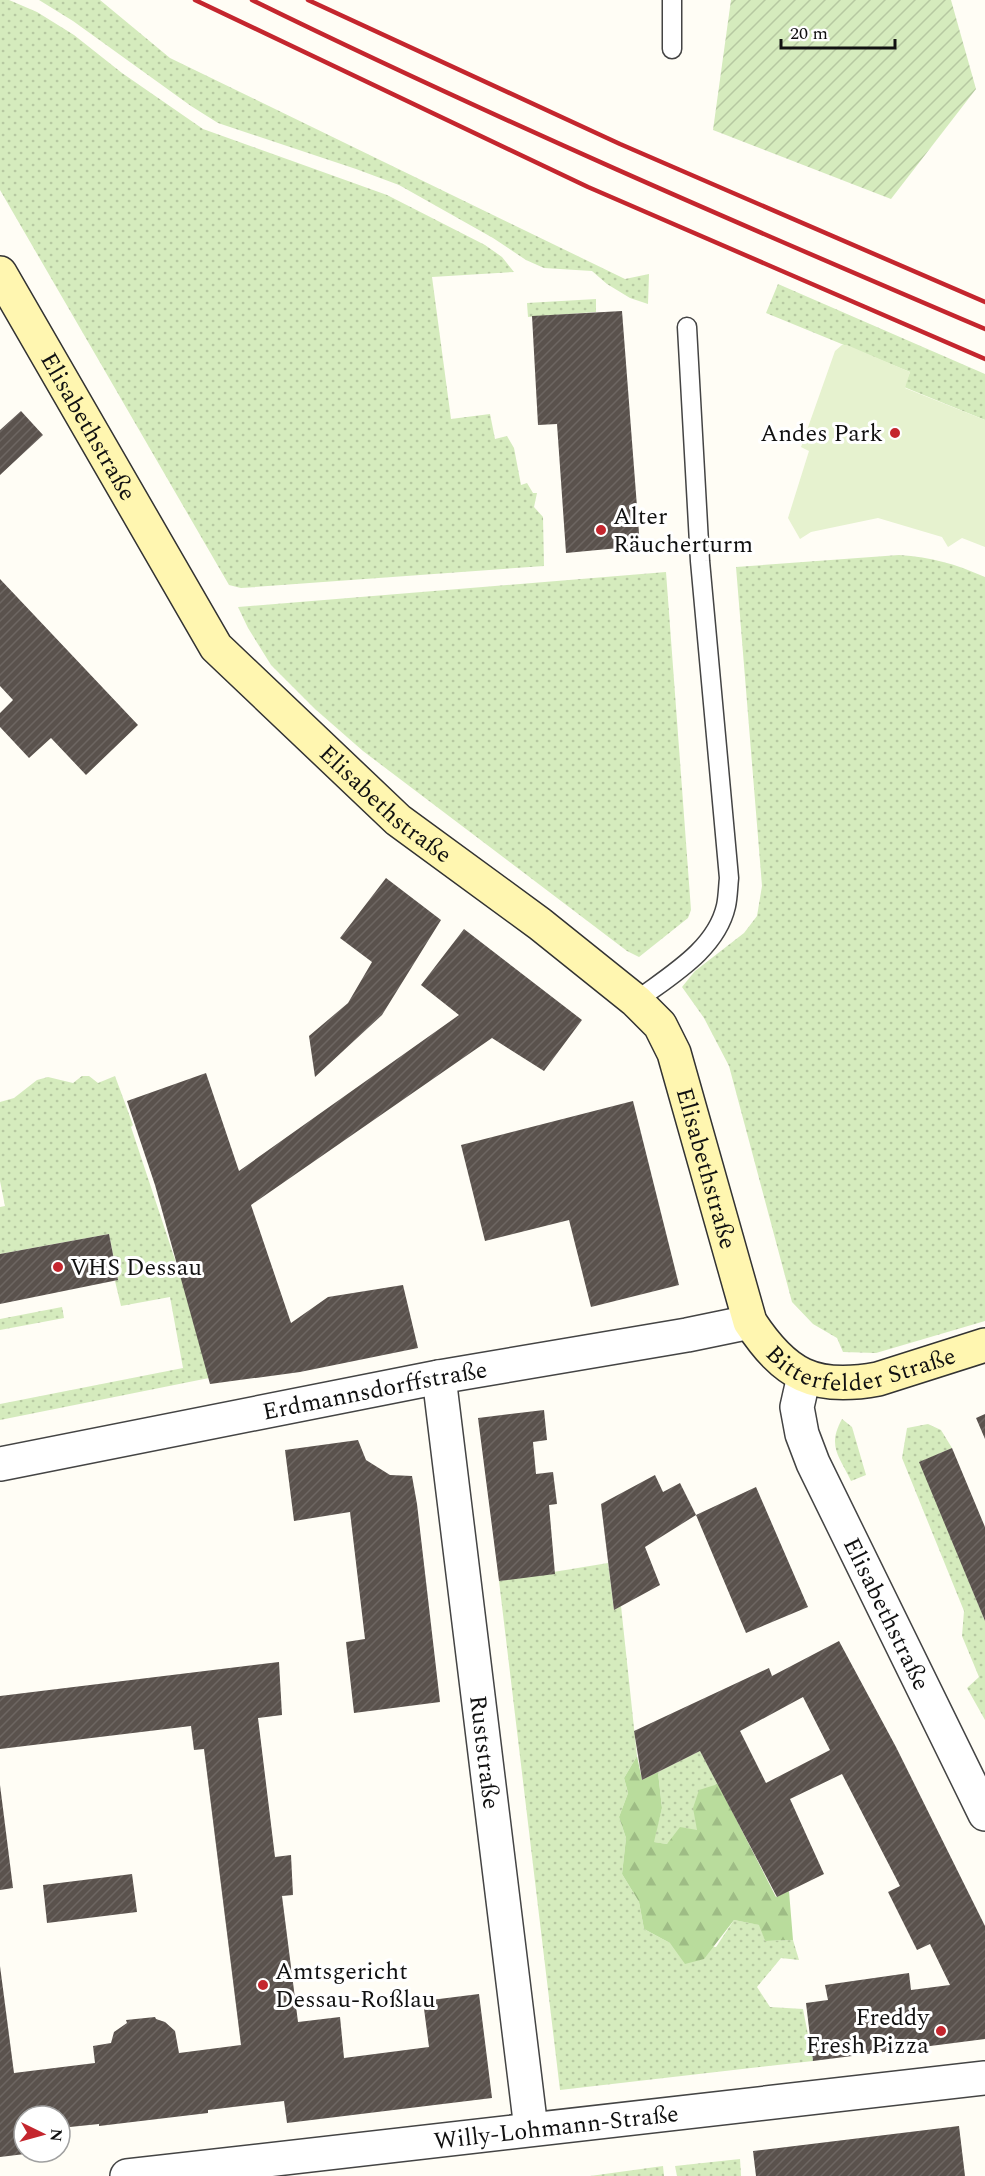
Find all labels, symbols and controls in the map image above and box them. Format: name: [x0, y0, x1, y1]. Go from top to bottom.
scale bar: [781, 12, 895, 50]
text: 20 m: [790, 20, 828, 47]
street label: Elisabethstraße: [30, 346, 145, 508]
place label: Andes Park: [760, 416, 883, 452]
marker: Andes Park: [888, 426, 902, 440]
place label: Alter Räucherturm: [613, 499, 753, 563]
marker: Alter Räucherturm: [594, 523, 608, 537]
street label: Elisabethstraße: [310, 737, 459, 873]
street label: Elisabethstraße: [666, 1083, 746, 1253]
place label: VHS Dessau: [70, 1250, 202, 1286]
marker: VHS Dessau: [51, 1260, 65, 1274]
street label: Bitterfelder Straße: [764, 1326, 964, 1366]
text: Bitterfelder Straße: [757, 1337, 960, 1402]
street label: Erdmannsdorffstraße: [259, 1352, 490, 1431]
street label: Elisabethstraße: [833, 1531, 939, 1697]
street label: Ruststraße: [459, 1693, 509, 1811]
place label: Amtsgericht Dessau-Roßlau: [275, 1954, 435, 2018]
marker: Amtsgericht Dessau-Roßlau: [256, 1978, 270, 1992]
place label: Freddy Fresh Pizza: [806, 2000, 930, 2064]
marker: Freddy Fresh Pizza: [934, 2024, 948, 2038]
street label: Willy-Lohmann-Straße: [432, 2096, 681, 2160]
north arrow: [12, 2104, 72, 2164]
text: N: [43, 2128, 68, 2143]

